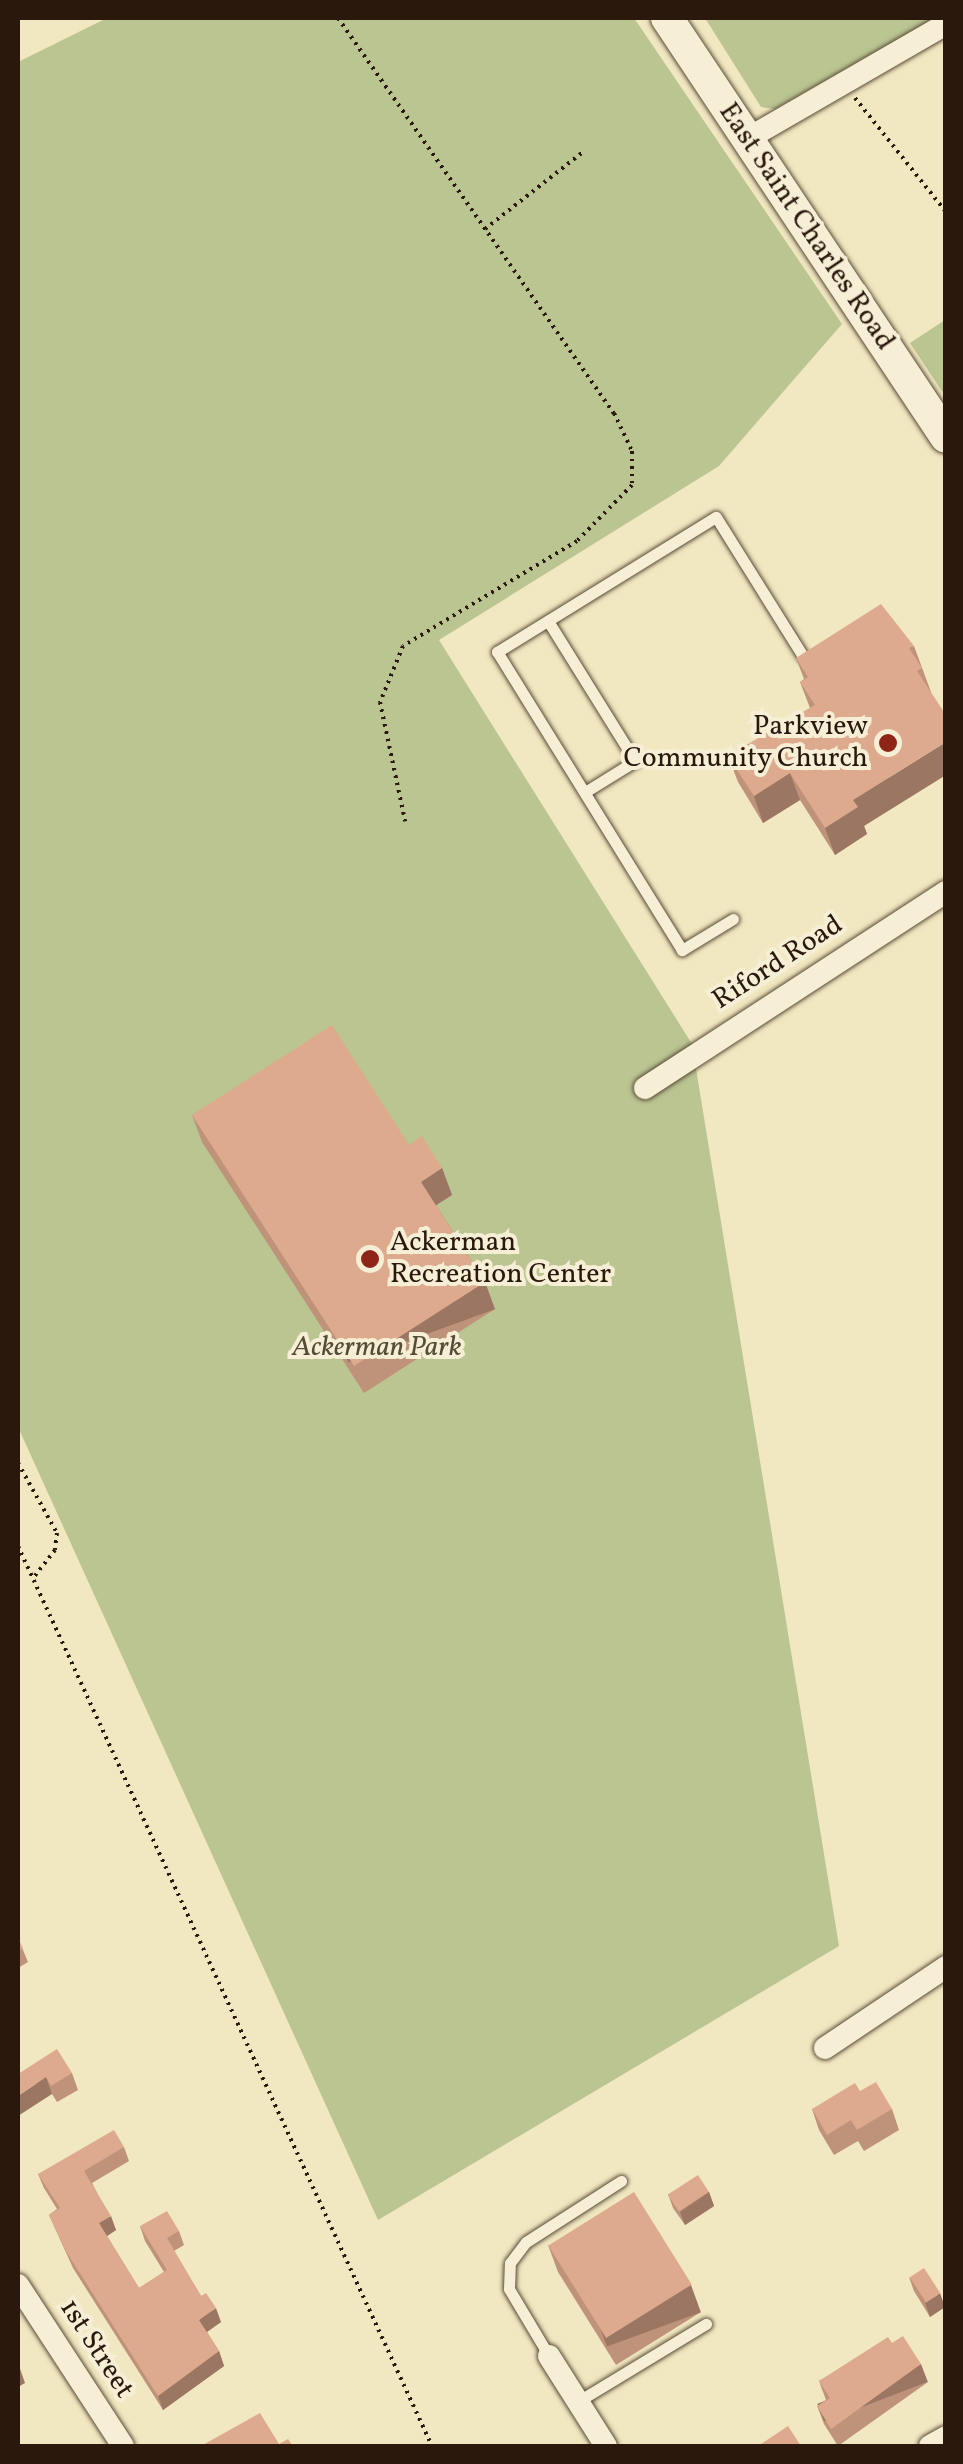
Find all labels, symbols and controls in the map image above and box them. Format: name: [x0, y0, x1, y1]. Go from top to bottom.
street label: East Saint Charles Road: [711, 97, 901, 357]
place label: Parkview Community Church: [623, 710, 868, 776]
marker: Parkview Community Church: [877, 732, 899, 754]
street label: Riford Road: [707, 908, 849, 1018]
place label: Ackerman Recreation Center: [390, 1226, 611, 1292]
marker: Ackerman Recreation Center: [359, 1248, 381, 1270]
park label: Ackerman Park: [292, 1331, 462, 1365]
street label: 1st Street: [52, 2293, 140, 2405]

